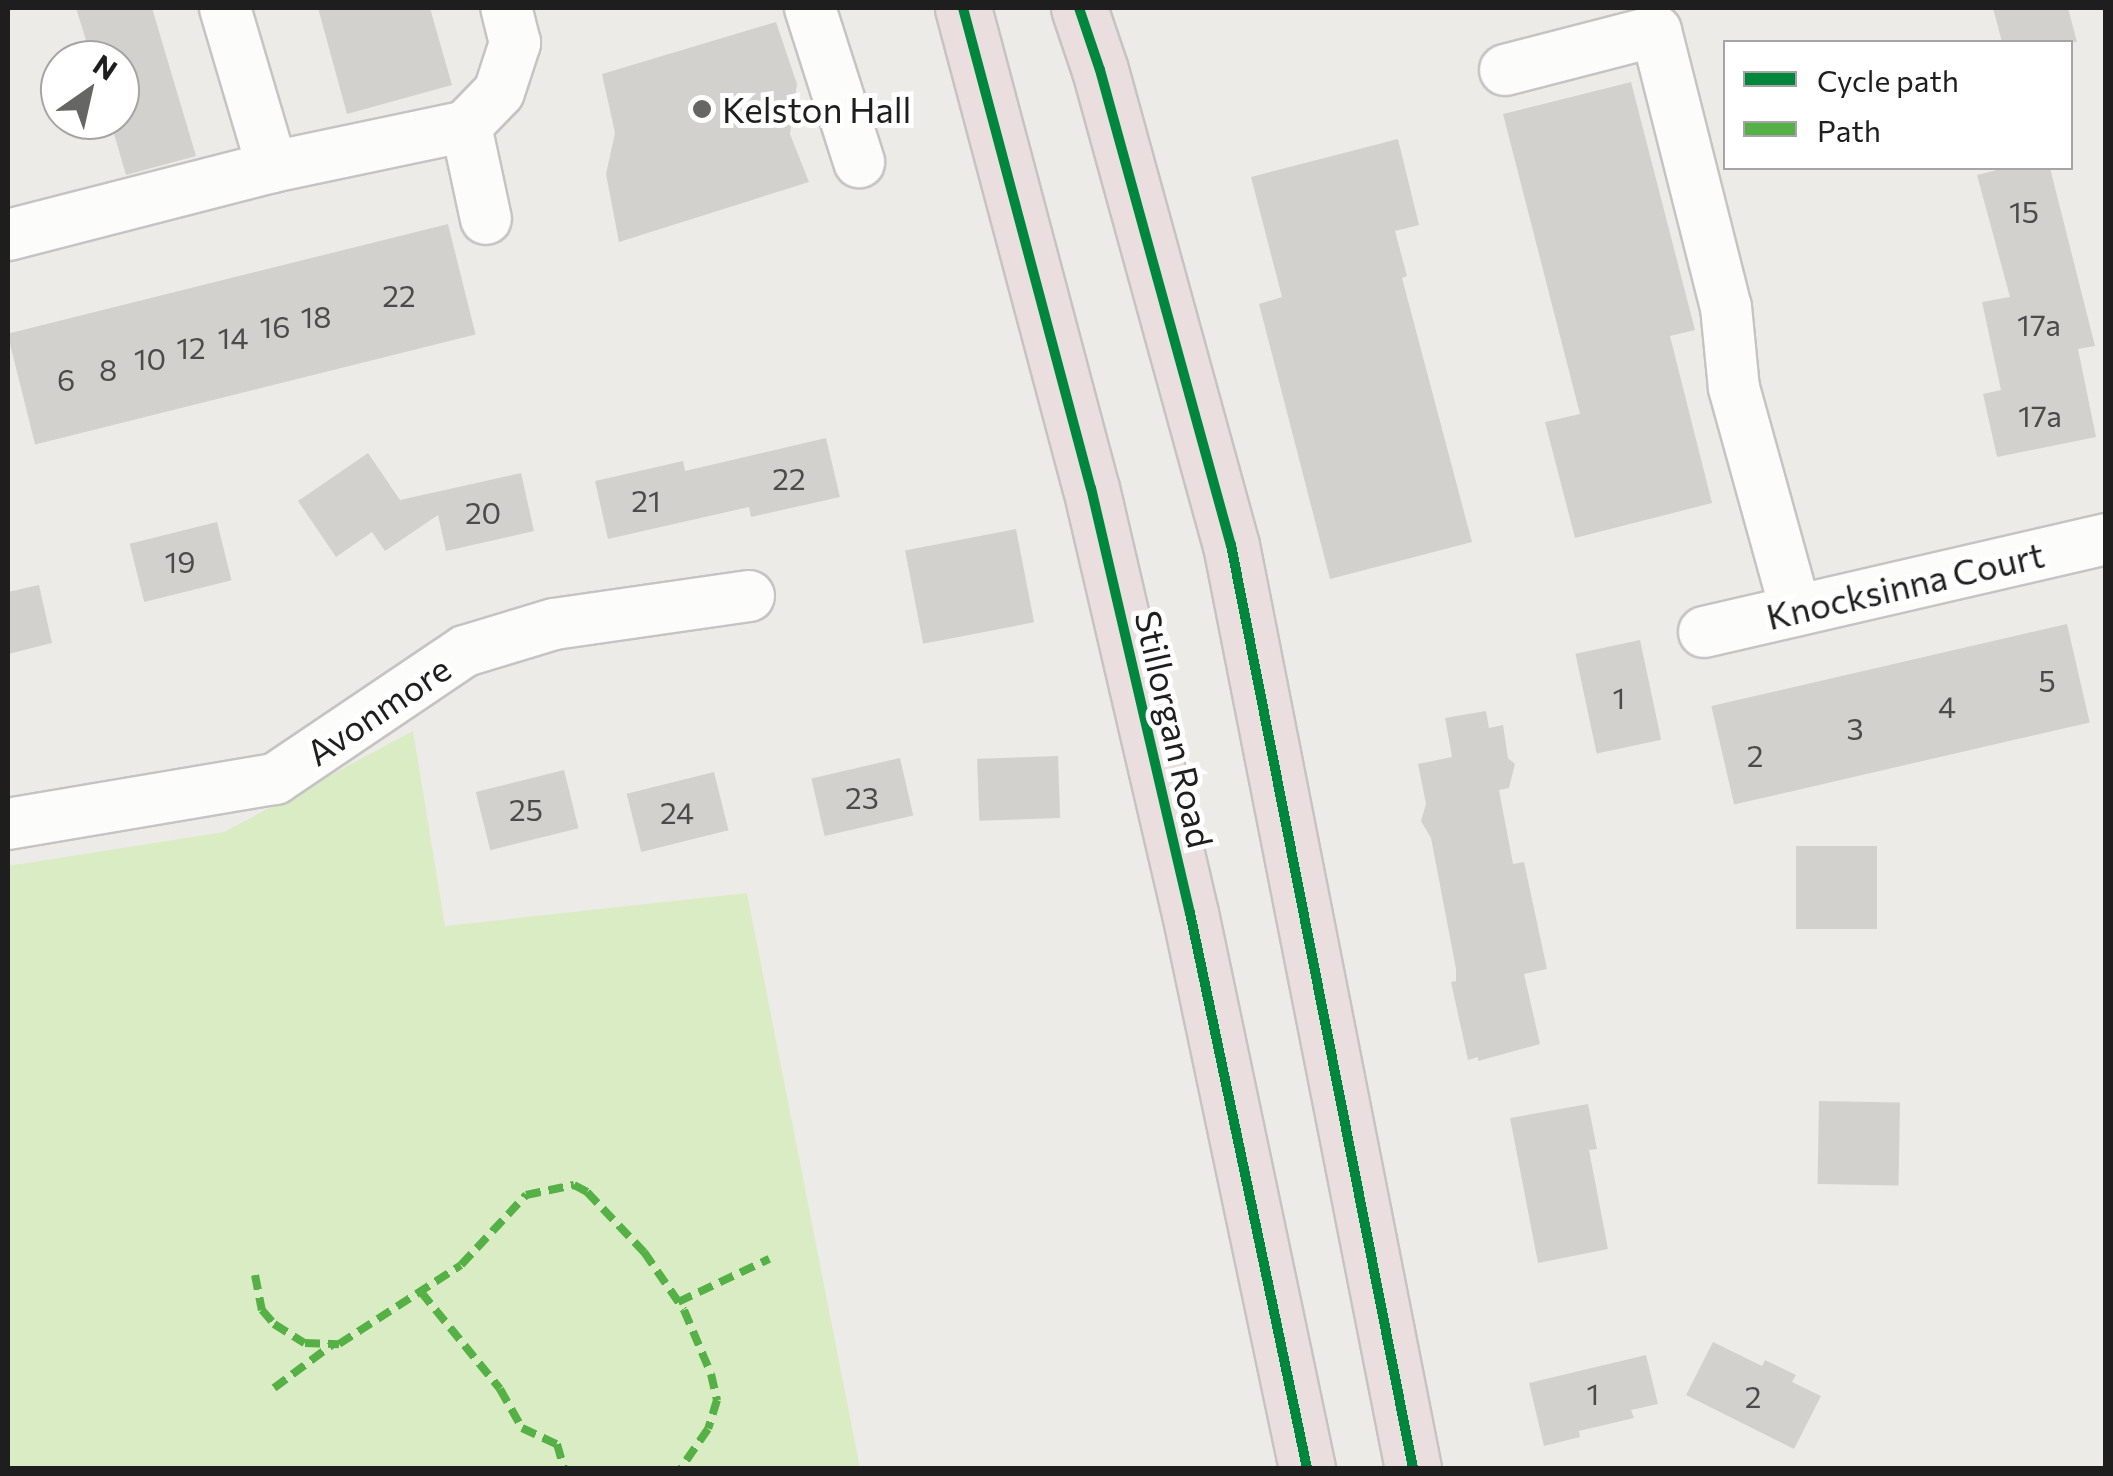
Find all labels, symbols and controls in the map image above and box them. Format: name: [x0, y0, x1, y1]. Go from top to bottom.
north arrow: [40, 40, 140, 140]
legend: [1723, 40, 2073, 170]
text: N: [87, 47, 124, 87]
text: Cycle path: [1817, 61, 1959, 98]
place label: Kelston Hall: [722, 88, 912, 130]
marker: Kelston Hall: [691, 98, 713, 120]
text: Path: [1817, 111, 1881, 148]
house number: 15: [2009, 193, 2039, 229]
house number: 22: [382, 277, 416, 313]
house number: 18: [300, 298, 332, 334]
house number: 17a: [2017, 306, 2061, 342]
house number: 16: [259, 308, 291, 344]
house number: 14: [218, 319, 248, 355]
house number: 12: [176, 329, 206, 365]
house number: 10: [134, 340, 166, 376]
house number: 8: [99, 351, 117, 387]
house number: 6: [57, 361, 75, 397]
house number: 17a: [2018, 397, 2062, 433]
house number: 22: [772, 460, 806, 496]
house number: 21: [631, 482, 661, 518]
house number: 20: [465, 494, 501, 530]
street label: Knocksinna Court: [1762, 533, 2048, 637]
house number: 19: [164, 543, 196, 579]
street label: Stillorgan Road: [1127, 607, 1223, 851]
street label: Avonmore: [298, 647, 458, 773]
house number: 5: [2038, 662, 2056, 698]
house number: 1: [1613, 679, 1625, 715]
house number: 4: [1938, 688, 1956, 724]
house number: 3: [1846, 710, 1864, 746]
house number: 2: [1747, 737, 1763, 773]
house number: 23: [845, 779, 879, 815]
house number: 25: [509, 791, 543, 827]
house number: 24: [660, 794, 694, 830]
house number: 1: [1587, 1375, 1599, 1411]
house number: 2: [1745, 1378, 1761, 1414]

